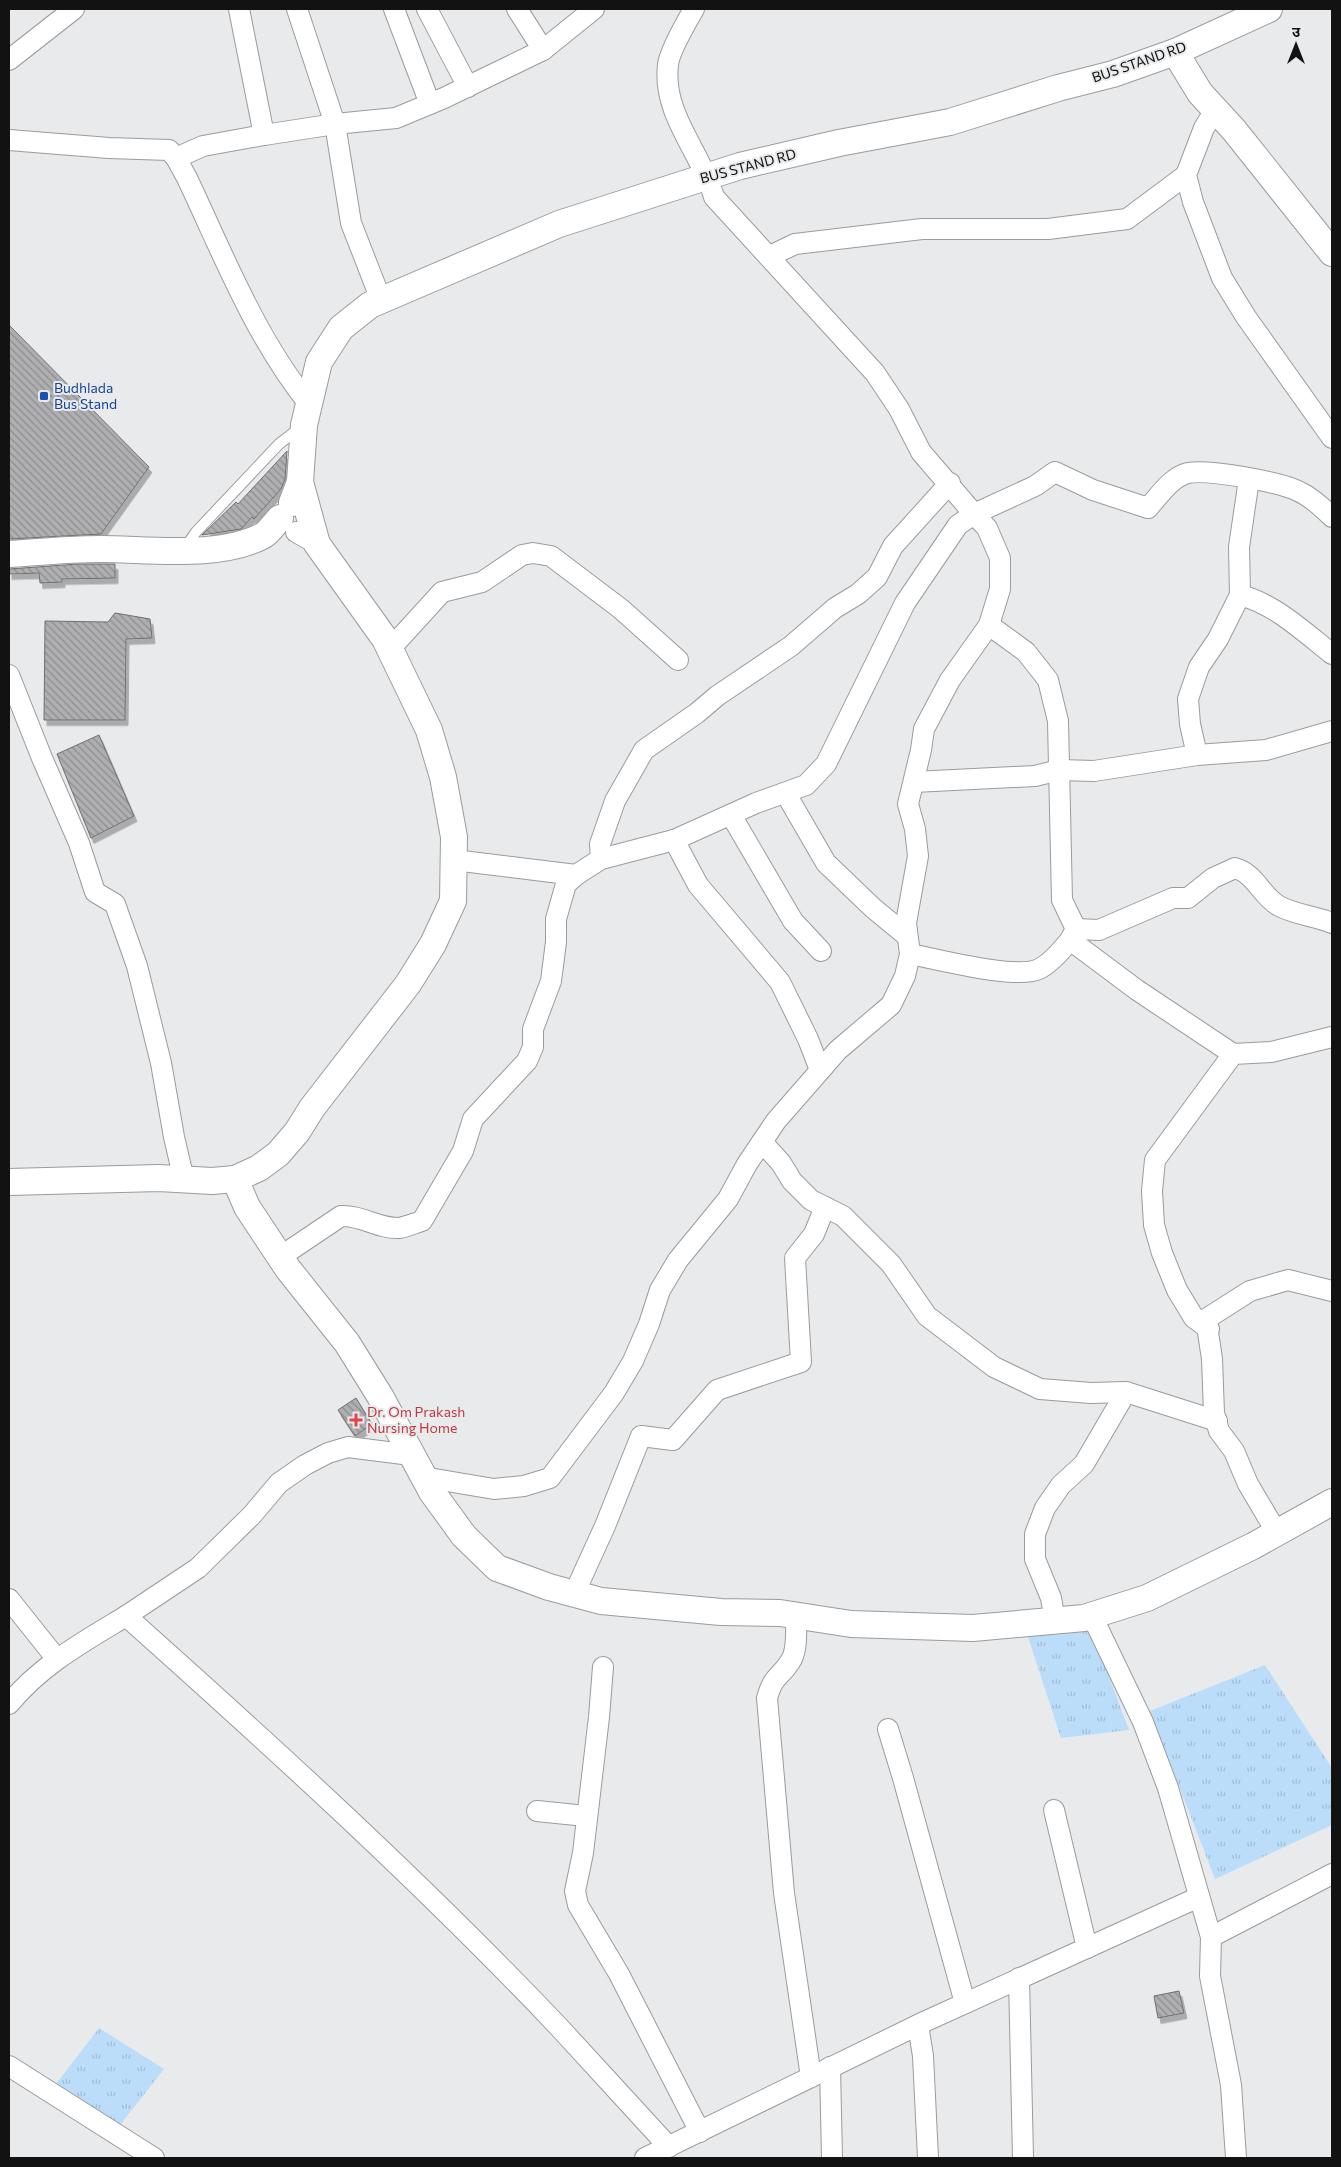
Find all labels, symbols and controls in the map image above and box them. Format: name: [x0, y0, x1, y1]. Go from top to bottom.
north arrow: [1271, 20, 1321, 70]
text: उ: [1292, 23, 1301, 40]
street label: BUS STAND RD: [1089, 37, 1188, 86]
street label: BUS STAND RD: [698, 145, 798, 187]
place label: Budhlada Bus Stand: [54, 379, 117, 412]
marker: Budhlada Bus Stand: [38, 390, 50, 402]
place label: Dr. Om Prakash Nursing Home: [367, 1403, 465, 1436]
marker: Dr. Om Prakash Nursing Home: [349, 1413, 363, 1427]

